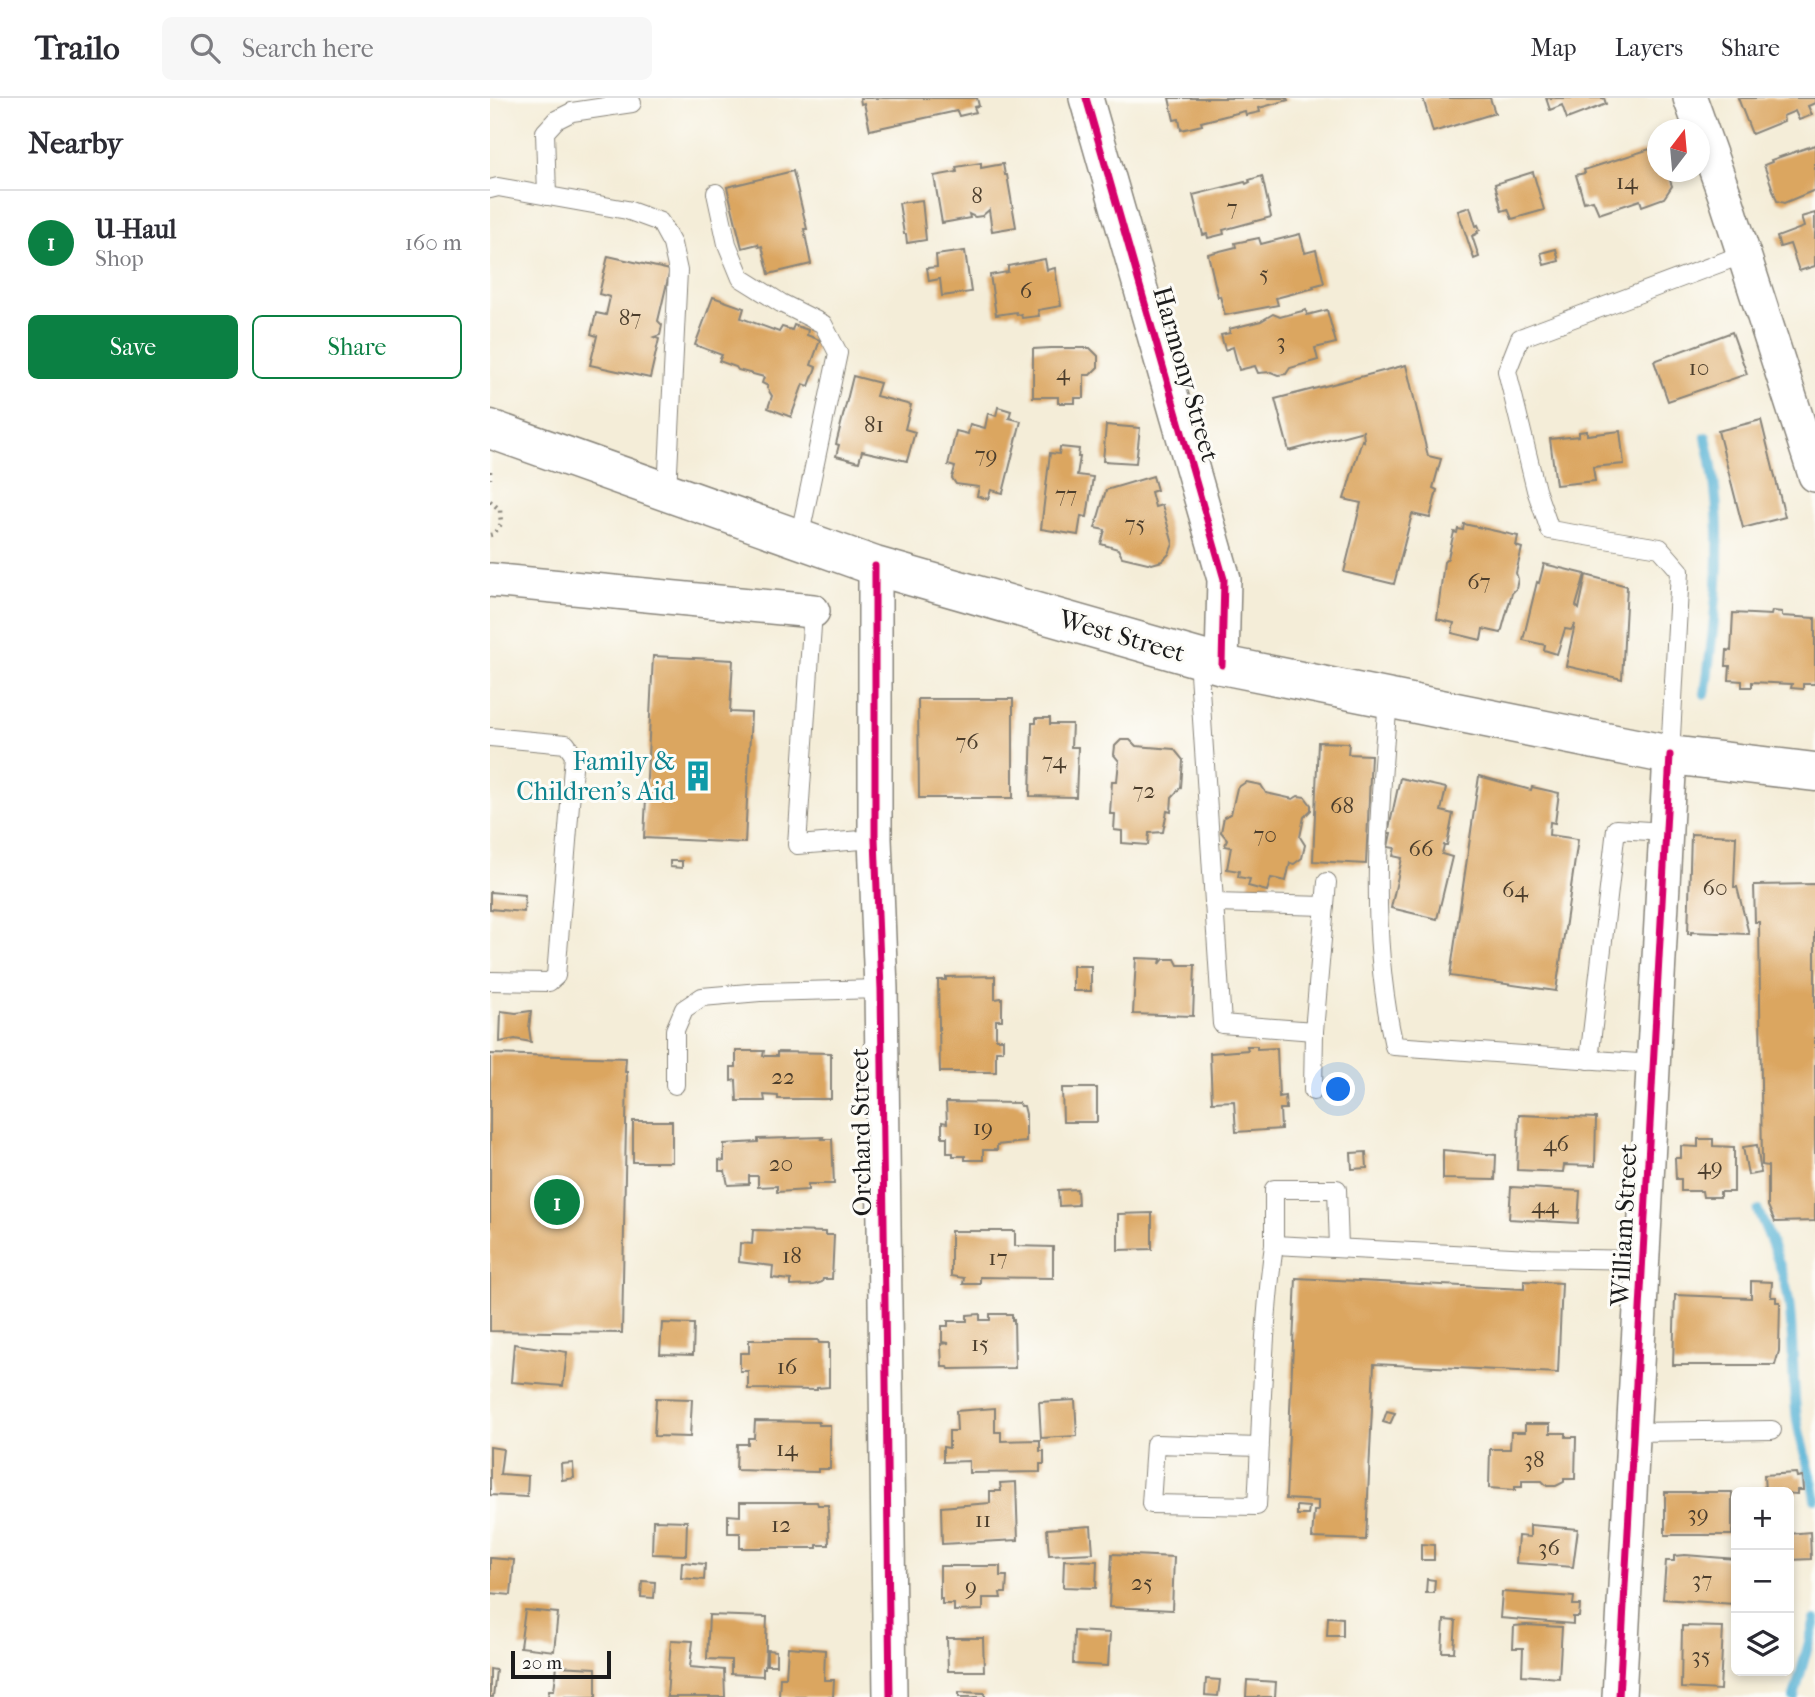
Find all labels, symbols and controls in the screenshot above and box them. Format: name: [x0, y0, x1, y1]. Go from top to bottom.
search box: [162, 17, 652, 80]
text: Trailo: [35, 29, 120, 68]
icon: search: [186, 29, 224, 67]
text: Search here: [242, 33, 374, 64]
text: Map: [1531, 34, 1577, 62]
text: Layers: [1615, 34, 1683, 62]
text: Share: [1721, 34, 1780, 62]
north arrow: [1647, 119, 1710, 182]
text: Nearby: [28, 126, 123, 161]
house number: 14: [1616, 168, 1639, 195]
house number: 8: [971, 182, 983, 209]
house number: 7: [1226, 194, 1238, 221]
text: U-Haul: [95, 214, 176, 245]
text: 1: [47, 229, 55, 256]
text: 160 m: [405, 229, 462, 256]
text: Shop: [95, 245, 144, 272]
house number: 5: [1259, 260, 1269, 287]
house number: 6: [1020, 277, 1033, 304]
street label: Harmony Street: [1146, 283, 1226, 466]
house number: 87: [619, 304, 641, 331]
button: Save: [28, 315, 238, 379]
button: Share: [252, 315, 462, 379]
house number: 3: [1276, 328, 1286, 355]
house number: 10: [1689, 354, 1709, 381]
house number: 4: [1056, 359, 1071, 386]
house number: 81: [864, 411, 884, 438]
house number: 79: [974, 441, 998, 468]
house number: 77: [1055, 481, 1077, 508]
house number: 75: [1124, 510, 1146, 537]
house number: 67: [1467, 568, 1491, 595]
street label: West Street: [1054, 603, 1189, 669]
house number: 76: [955, 728, 979, 755]
place label: Family & Children's Aid: [516, 746, 676, 807]
house number: 74: [1042, 747, 1067, 774]
building icon: Family & Children's Aid: [681, 759, 715, 793]
house number: 72: [1133, 777, 1156, 804]
house number: 68: [1330, 792, 1354, 819]
house number: 70: [1253, 821, 1277, 848]
house number: 66: [1409, 835, 1434, 862]
house number: 60: [1702, 874, 1728, 901]
house number: 64: [1502, 876, 1529, 903]
street label: Orchard Street: [844, 1047, 878, 1217]
house number: 22: [771, 1063, 795, 1090]
your location: [1321, 1072, 1355, 1106]
house number: 19: [973, 1114, 993, 1141]
house number: 46: [1543, 1130, 1570, 1157]
street label: William Street: [1604, 1142, 1644, 1308]
house number: 20: [769, 1150, 793, 1177]
house number: 49: [1697, 1153, 1723, 1180]
pin: 1: [534, 1176, 580, 1228]
house number: 44: [1531, 1192, 1560, 1219]
house number: 18: [782, 1242, 802, 1269]
house number: 17: [988, 1244, 1008, 1271]
house number: 15: [971, 1330, 989, 1357]
house number: 16: [777, 1353, 798, 1380]
house number: 14: [776, 1435, 799, 1462]
house number: 38: [1524, 1446, 1545, 1473]
map controls: [1731, 1487, 1794, 1676]
button: +: [1731, 1487, 1794, 1550]
house number: 39: [1687, 1500, 1709, 1527]
house number: 11: [975, 1506, 991, 1533]
house number: 12: [771, 1511, 791, 1538]
house number: 36: [1538, 1534, 1560, 1561]
button: −: [1731, 1550, 1794, 1613]
house number: 37: [1692, 1566, 1712, 1593]
house number: 25: [1131, 1569, 1153, 1596]
house number: 9: [965, 1573, 977, 1600]
button: layers: [1731, 1613, 1794, 1676]
house number: 35: [1691, 1642, 1711, 1669]
scale bar: [511, 1648, 611, 1680]
text: 20 m: [522, 1652, 562, 1674]

